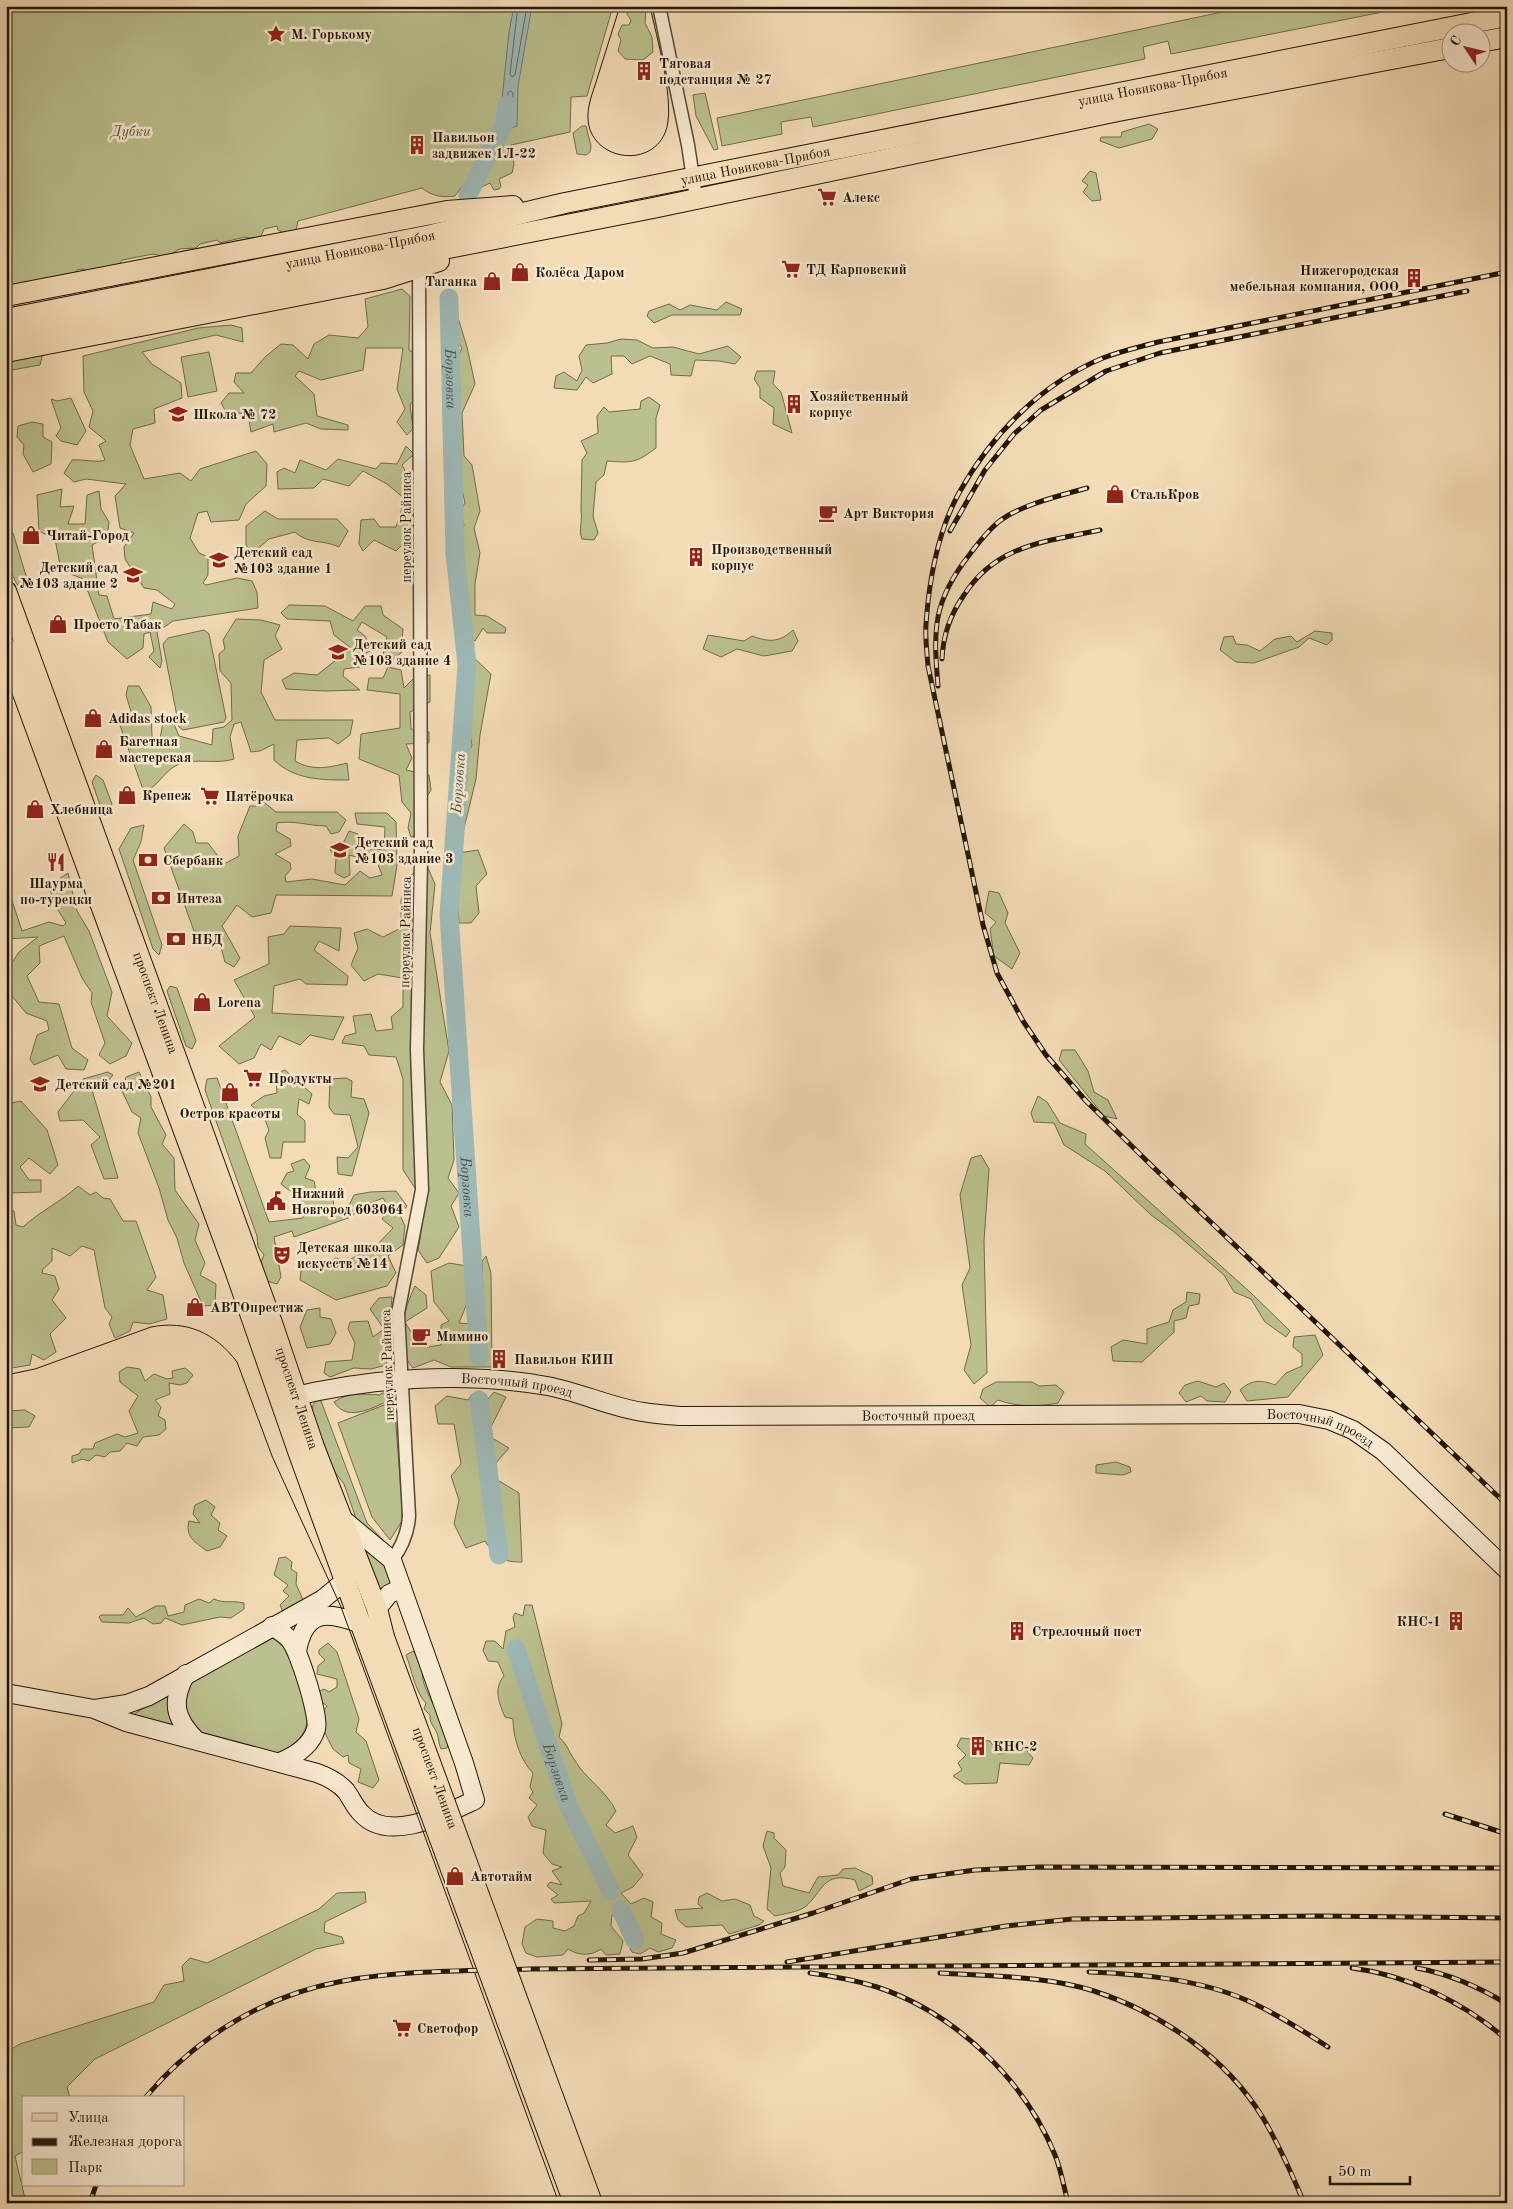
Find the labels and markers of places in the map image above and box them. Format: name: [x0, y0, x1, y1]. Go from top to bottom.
place icon: М. Горькому: [265, 23, 287, 45]
place label: М. Горькому: [291, 28, 372, 42]
place label: Тяговая подстанция № 27: [659, 57, 772, 87]
building icon: Тяговая подстанция № 27: [633, 60, 655, 82]
place label: Павильон задвижек 1Л-22: [432, 131, 536, 161]
building icon: Павильон задвижек 1Л-22: [406, 134, 428, 156]
supermarket icon: Алекс: [816, 186, 838, 208]
place label: Алекс: [842, 191, 880, 205]
supermarket icon: ТД Карповский: [780, 258, 802, 280]
shop icon: Колёса Даром: [509, 261, 531, 283]
place label: ТД Карповский: [806, 263, 907, 277]
place label: Нижегородская мебельная компания, ООО: [1230, 264, 1399, 294]
place label: Колёса Даром: [535, 266, 625, 280]
building icon: Нижегородская мебельная компания, ООО: [1403, 267, 1425, 289]
shop icon: Таганка: [481, 270, 503, 292]
place label: Таганка: [425, 275, 477, 289]
place label: Хозяйственный корпус: [809, 390, 908, 420]
building icon: Хозяйственный корпус: [783, 393, 805, 415]
school or university icon: Школа № 72: [167, 403, 189, 425]
place label: Школа № 72: [193, 408, 276, 422]
shop icon: СтальКров: [1104, 483, 1126, 505]
place label: СтальКров: [1130, 488, 1199, 502]
cafe icon: Арт Виктория: [817, 502, 839, 524]
place label: Арт Виктория: [843, 507, 934, 521]
shop icon: Читай-Город: [20, 524, 42, 546]
place label: Читай-Город: [46, 529, 129, 543]
place label: Производственный корпус: [711, 543, 832, 573]
place label: Детский сад №103 здание 1: [234, 546, 332, 576]
building icon: Производственный корпус: [685, 546, 707, 568]
school or university icon: Детский сад №103 здание 1: [208, 549, 230, 571]
place label: Детский сад №103 здание 2: [20, 561, 118, 591]
school or university icon: Детский сад №103 здание 2: [122, 564, 144, 586]
shop icon: Просто Табак: [47, 613, 69, 635]
place label: Просто Табак: [73, 618, 162, 632]
place label: Детский сад №103 здание 4: [353, 638, 451, 668]
school or university icon: Детский сад №103 здание 4: [327, 641, 349, 663]
shop icon: Adidas stock: [82, 707, 104, 729]
place label: Adidas stock: [108, 712, 187, 726]
place label: Багетная мастерская: [119, 735, 191, 765]
shop icon: Багетная мастерская: [93, 738, 115, 760]
shop icon: Крепеж: [116, 784, 138, 806]
supermarket icon: Пятёрочка: [199, 785, 221, 807]
place label: Крепеж: [142, 789, 191, 803]
place label: Пятёрочка: [225, 790, 294, 804]
shop icon: Хлебница: [24, 798, 46, 820]
place label: Хлебница: [50, 803, 113, 817]
place label: Детский сад №103 здание 3: [355, 836, 453, 866]
school or university icon: Детский сад №103 здание 3: [329, 839, 351, 861]
bank icon: Сбербанк: [137, 849, 159, 871]
restaurant icon: Шаурма по-турецки: [45, 851, 67, 873]
place label: Сбербанк: [163, 854, 224, 868]
place label: Шаурма по-турецки: [20, 877, 92, 907]
bank icon: Интеза: [150, 887, 172, 909]
place label: Интеза: [176, 892, 222, 906]
bank icon: НБД: [165, 928, 187, 950]
place label: НБД: [191, 933, 222, 947]
shop icon: Lorena: [191, 991, 213, 1013]
place label: Lorena: [217, 996, 261, 1010]
supermarket icon: Продукты: [242, 1067, 264, 1089]
place label: Продукты: [268, 1072, 332, 1086]
school or university icon: Детский сад №201: [29, 1073, 51, 1095]
place label: Детский сад №201: [55, 1078, 177, 1092]
shop icon: Остров красоты: [219, 1081, 241, 1103]
place label: Остров красоты: [180, 1107, 281, 1121]
place label: Нижний Новгород 603064: [291, 1187, 404, 1217]
public building icon: Нижний Новгород 603064: [265, 1190, 287, 1212]
place label: Детская школа искусств №14: [297, 1241, 393, 1271]
theatre icon: Детская школа искусств №14: [271, 1244, 293, 1266]
shop icon: АВТОпрестиж: [184, 1296, 206, 1318]
place label: АВТОпрестиж: [210, 1301, 304, 1315]
cafe icon: Мимино: [410, 1325, 432, 1347]
place label: Мимино: [436, 1330, 488, 1344]
building icon: Павильон КИП: [488, 1348, 510, 1370]
place label: Павильон КИП: [514, 1353, 614, 1367]
building icon: КНС-1: [1445, 1610, 1467, 1632]
place label: КНС-1: [1397, 1615, 1441, 1629]
building icon: Стрелочный пост: [1006, 1620, 1028, 1642]
place label: Стрелочный пост: [1032, 1625, 1142, 1639]
building icon: КНС-2: [967, 1735, 989, 1757]
place label: КНС-2: [993, 1740, 1037, 1754]
shop icon: Автотайм: [444, 1865, 466, 1887]
place label: Автотайм: [470, 1870, 532, 1884]
supermarket icon: Светофор: [391, 2017, 413, 2039]
place label: Светофор: [417, 2022, 478, 2037]

